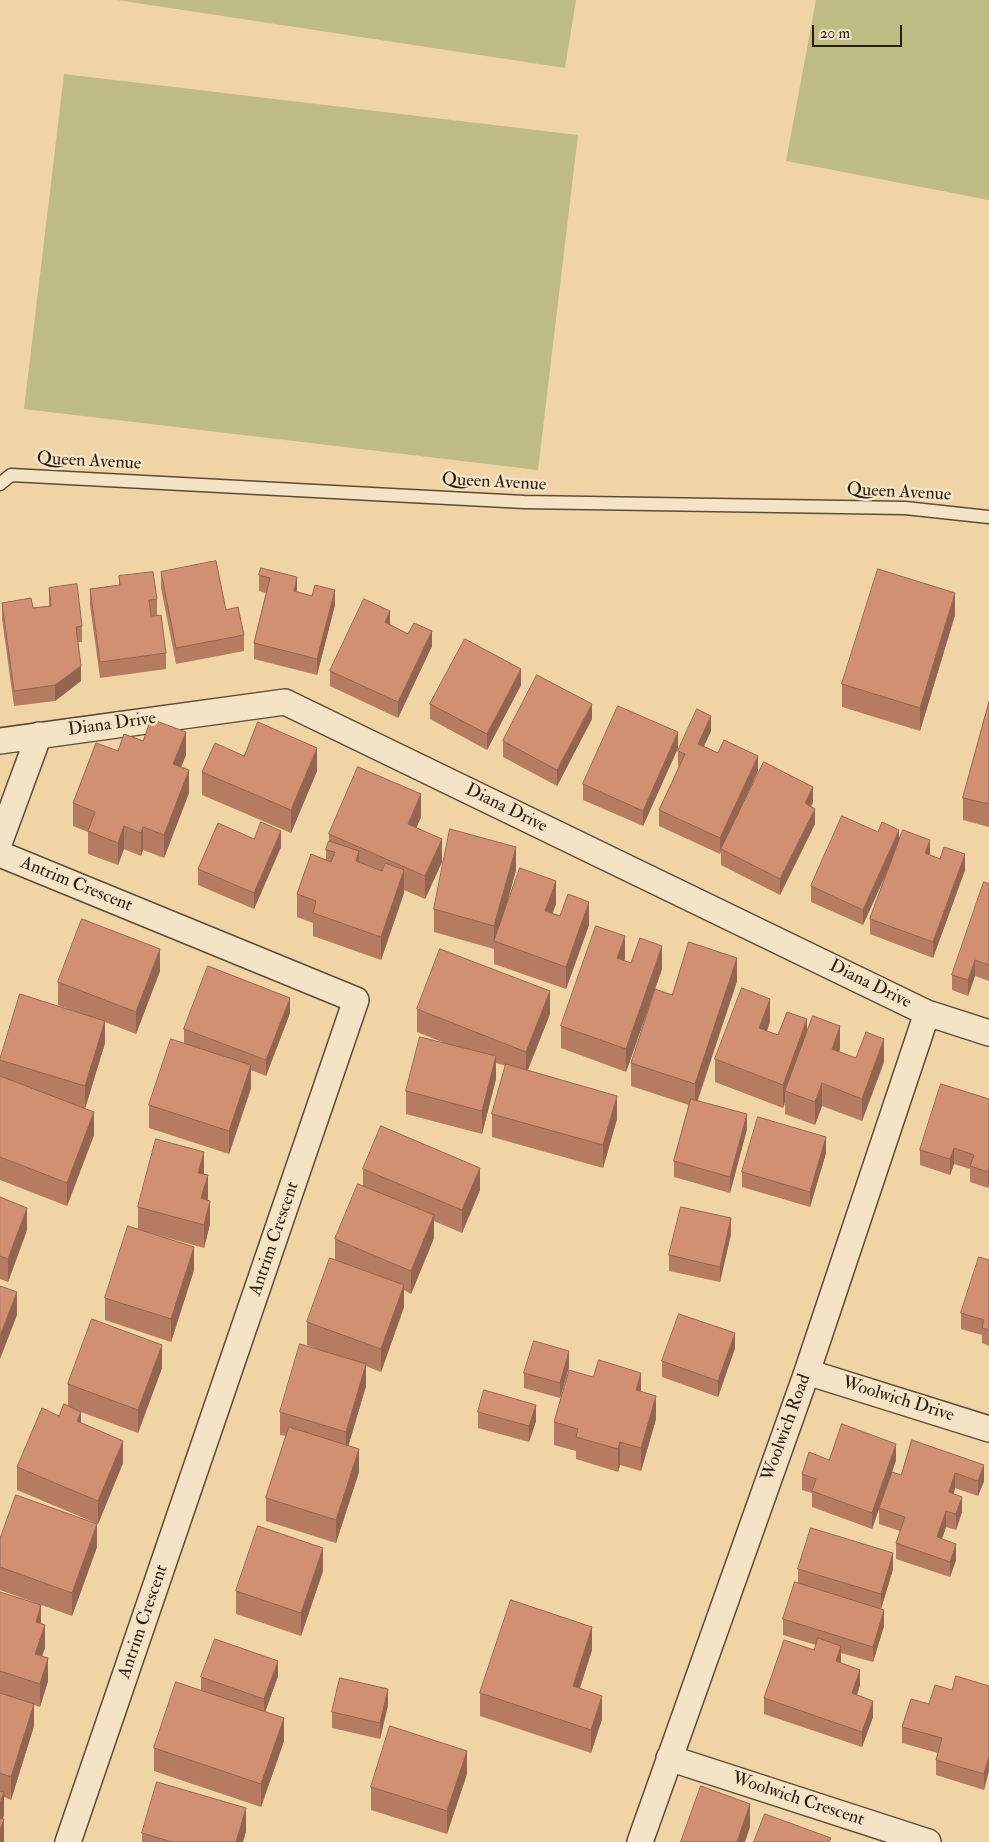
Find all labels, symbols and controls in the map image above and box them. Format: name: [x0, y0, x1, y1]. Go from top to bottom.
scale bar: [814, 15, 904, 47]
text: 20 m: [820, 24, 850, 43]
street label: Queen Avenue: [36, 448, 142, 476]
street label: Queen Avenue: [441, 469, 547, 497]
street label: Queen Avenue: [846, 479, 952, 507]
street label: Diana Drive: [67, 708, 157, 742]
street label: Diana Drive: [461, 780, 551, 838]
street label: Antrim Crescent: [17, 853, 135, 917]
street label: Diana Drive: [825, 956, 915, 1014]
street label: Antrim Crescent: [245, 1179, 305, 1299]
street label: Woolwich Road: [758, 1372, 816, 1484]
street label: Woolwich Drive: [839, 1373, 957, 1427]
street label: Antrim Crescent: [114, 1562, 174, 1682]
street label: Woolwich Crescent: [729, 1768, 867, 1832]

